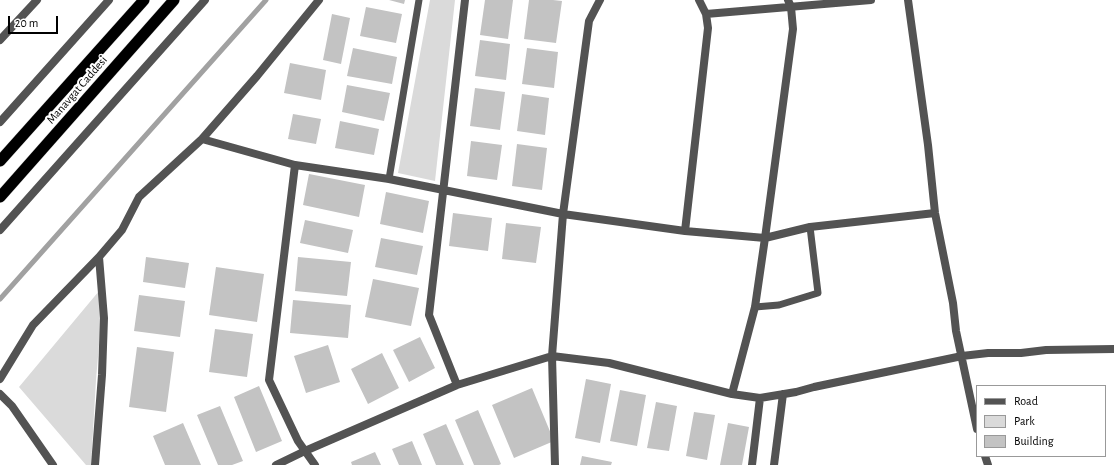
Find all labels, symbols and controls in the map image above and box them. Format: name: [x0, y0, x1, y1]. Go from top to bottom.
scale bar: [10, 8, 60, 34]
text: 20 m: [15, 17, 38, 29]
street label: Manavgat Caddesi: [44, 53, 110, 127]
legend: [976, 385, 1106, 457]
text: Road: [1014, 395, 1038, 407]
text: Park: [1014, 415, 1035, 427]
text: Building: [1014, 435, 1054, 447]

